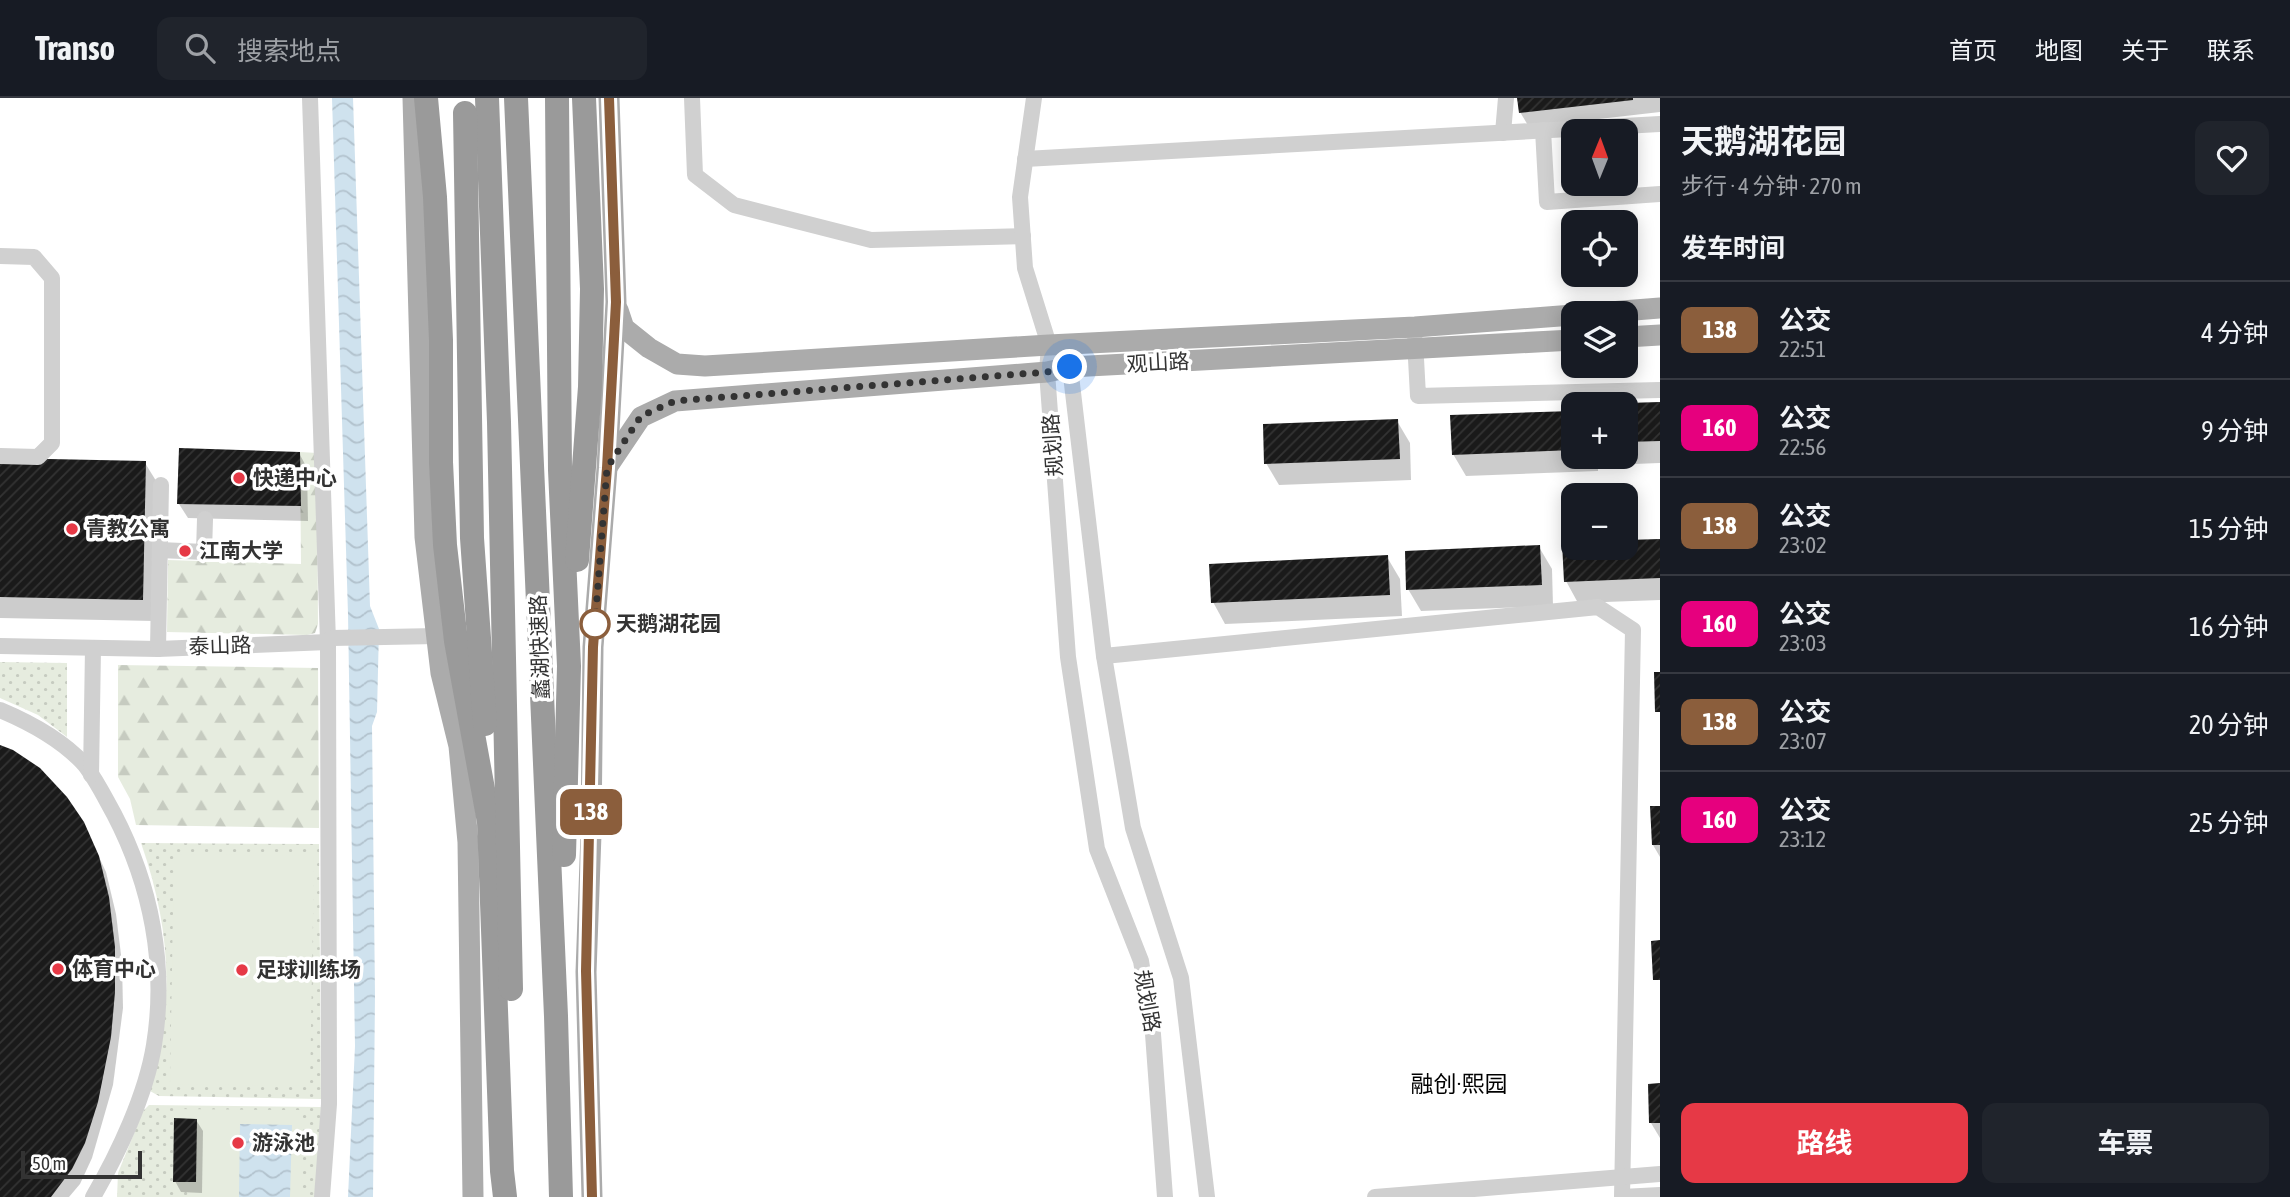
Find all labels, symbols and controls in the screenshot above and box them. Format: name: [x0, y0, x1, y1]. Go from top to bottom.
search box: [157, 17, 647, 80]
text: Transo: [35, 29, 115, 67]
icon: search: [181, 29, 219, 67]
text: 搜索地点: [237, 36, 341, 66]
text: 首页: [1949, 37, 1997, 64]
text: 地图: [2035, 37, 2083, 64]
text: 关于: [2121, 37, 2169, 64]
text: 联系: [2207, 37, 2255, 64]
north arrow: [1561, 119, 1638, 196]
map controls: [1561, 119, 1638, 560]
button: heart: [2195, 121, 2269, 195]
text: 天鹅湖花园: [1681, 122, 1846, 160]
text: 步行 · 4 分钟 · 270 m: [1681, 173, 1862, 199]
button: locate: [1561, 210, 1638, 287]
text: 发车时间: [1681, 233, 1785, 263]
button: layers: [1561, 301, 1638, 378]
text: 公交: [1779, 305, 1831, 335]
text: 138: [1703, 316, 1736, 343]
text: 4 分钟: [2201, 318, 2269, 348]
text: 22:51: [1779, 336, 1826, 362]
street label: 观山路: [1126, 348, 1190, 376]
your location: [1052, 349, 1087, 384]
button: +: [1561, 392, 1638, 469]
text: 公交: [1779, 403, 1831, 433]
street label: 规划路: [1038, 413, 1066, 477]
text: 160: [1703, 414, 1736, 441]
text: 9 分钟: [2201, 416, 2269, 446]
text: 22:56: [1779, 434, 1826, 460]
place label: 快递中心: [253, 465, 337, 489]
marker: 快递中心: [231, 470, 247, 486]
button: −: [1561, 483, 1638, 560]
text: 公交: [1779, 501, 1831, 531]
text: 138: [1703, 512, 1736, 539]
text: 15 分钟: [2189, 514, 2269, 544]
place label: 青教公寓: [86, 516, 170, 540]
marker: 青教公寓: [64, 521, 80, 537]
text: 23:02: [1779, 532, 1827, 558]
place label: 江南大学: [199, 538, 283, 562]
marker: 江南大学: [177, 543, 193, 559]
street label: 蠡湖快速路: [525, 594, 553, 700]
text: 公交: [1779, 599, 1831, 629]
marker: 天鹅湖花园: [580, 609, 610, 639]
text: 160: [1703, 610, 1736, 637]
place label: 天鹅湖花园: [616, 611, 721, 635]
text: 16 分钟: [2189, 612, 2269, 642]
text: 23:03: [1779, 630, 1827, 656]
street label: 泰山路: [188, 632, 252, 658]
text: 公交: [1779, 697, 1831, 727]
text: 138: [1703, 708, 1736, 735]
text: 20 分钟: [2189, 710, 2269, 740]
text: 23:07: [1779, 728, 1827, 754]
line badge: 138: [551, 789, 631, 835]
text: 公交: [1779, 795, 1831, 825]
text: 138: [574, 798, 608, 825]
text: 160: [1703, 806, 1736, 833]
text: 25 分钟: [2189, 808, 2269, 838]
text: 23:12: [1779, 826, 1826, 852]
place label: 体育中心: [72, 956, 156, 980]
place label: 足球训练场: [256, 957, 361, 981]
marker: 体育中心: [50, 961, 66, 977]
marker: 足球训练场: [234, 962, 250, 978]
street label: 规划路: [1131, 968, 1165, 1034]
district label: 融创·熙园: [1411, 1071, 1507, 1097]
button: 路线: [1681, 1103, 1968, 1183]
button: 车票: [1982, 1103, 2269, 1183]
place label: 游泳池: [252, 1130, 315, 1154]
marker: 游泳池: [230, 1135, 246, 1151]
scale bar: [21, 1148, 142, 1180]
text: 50 m: [32, 1152, 66, 1174]

